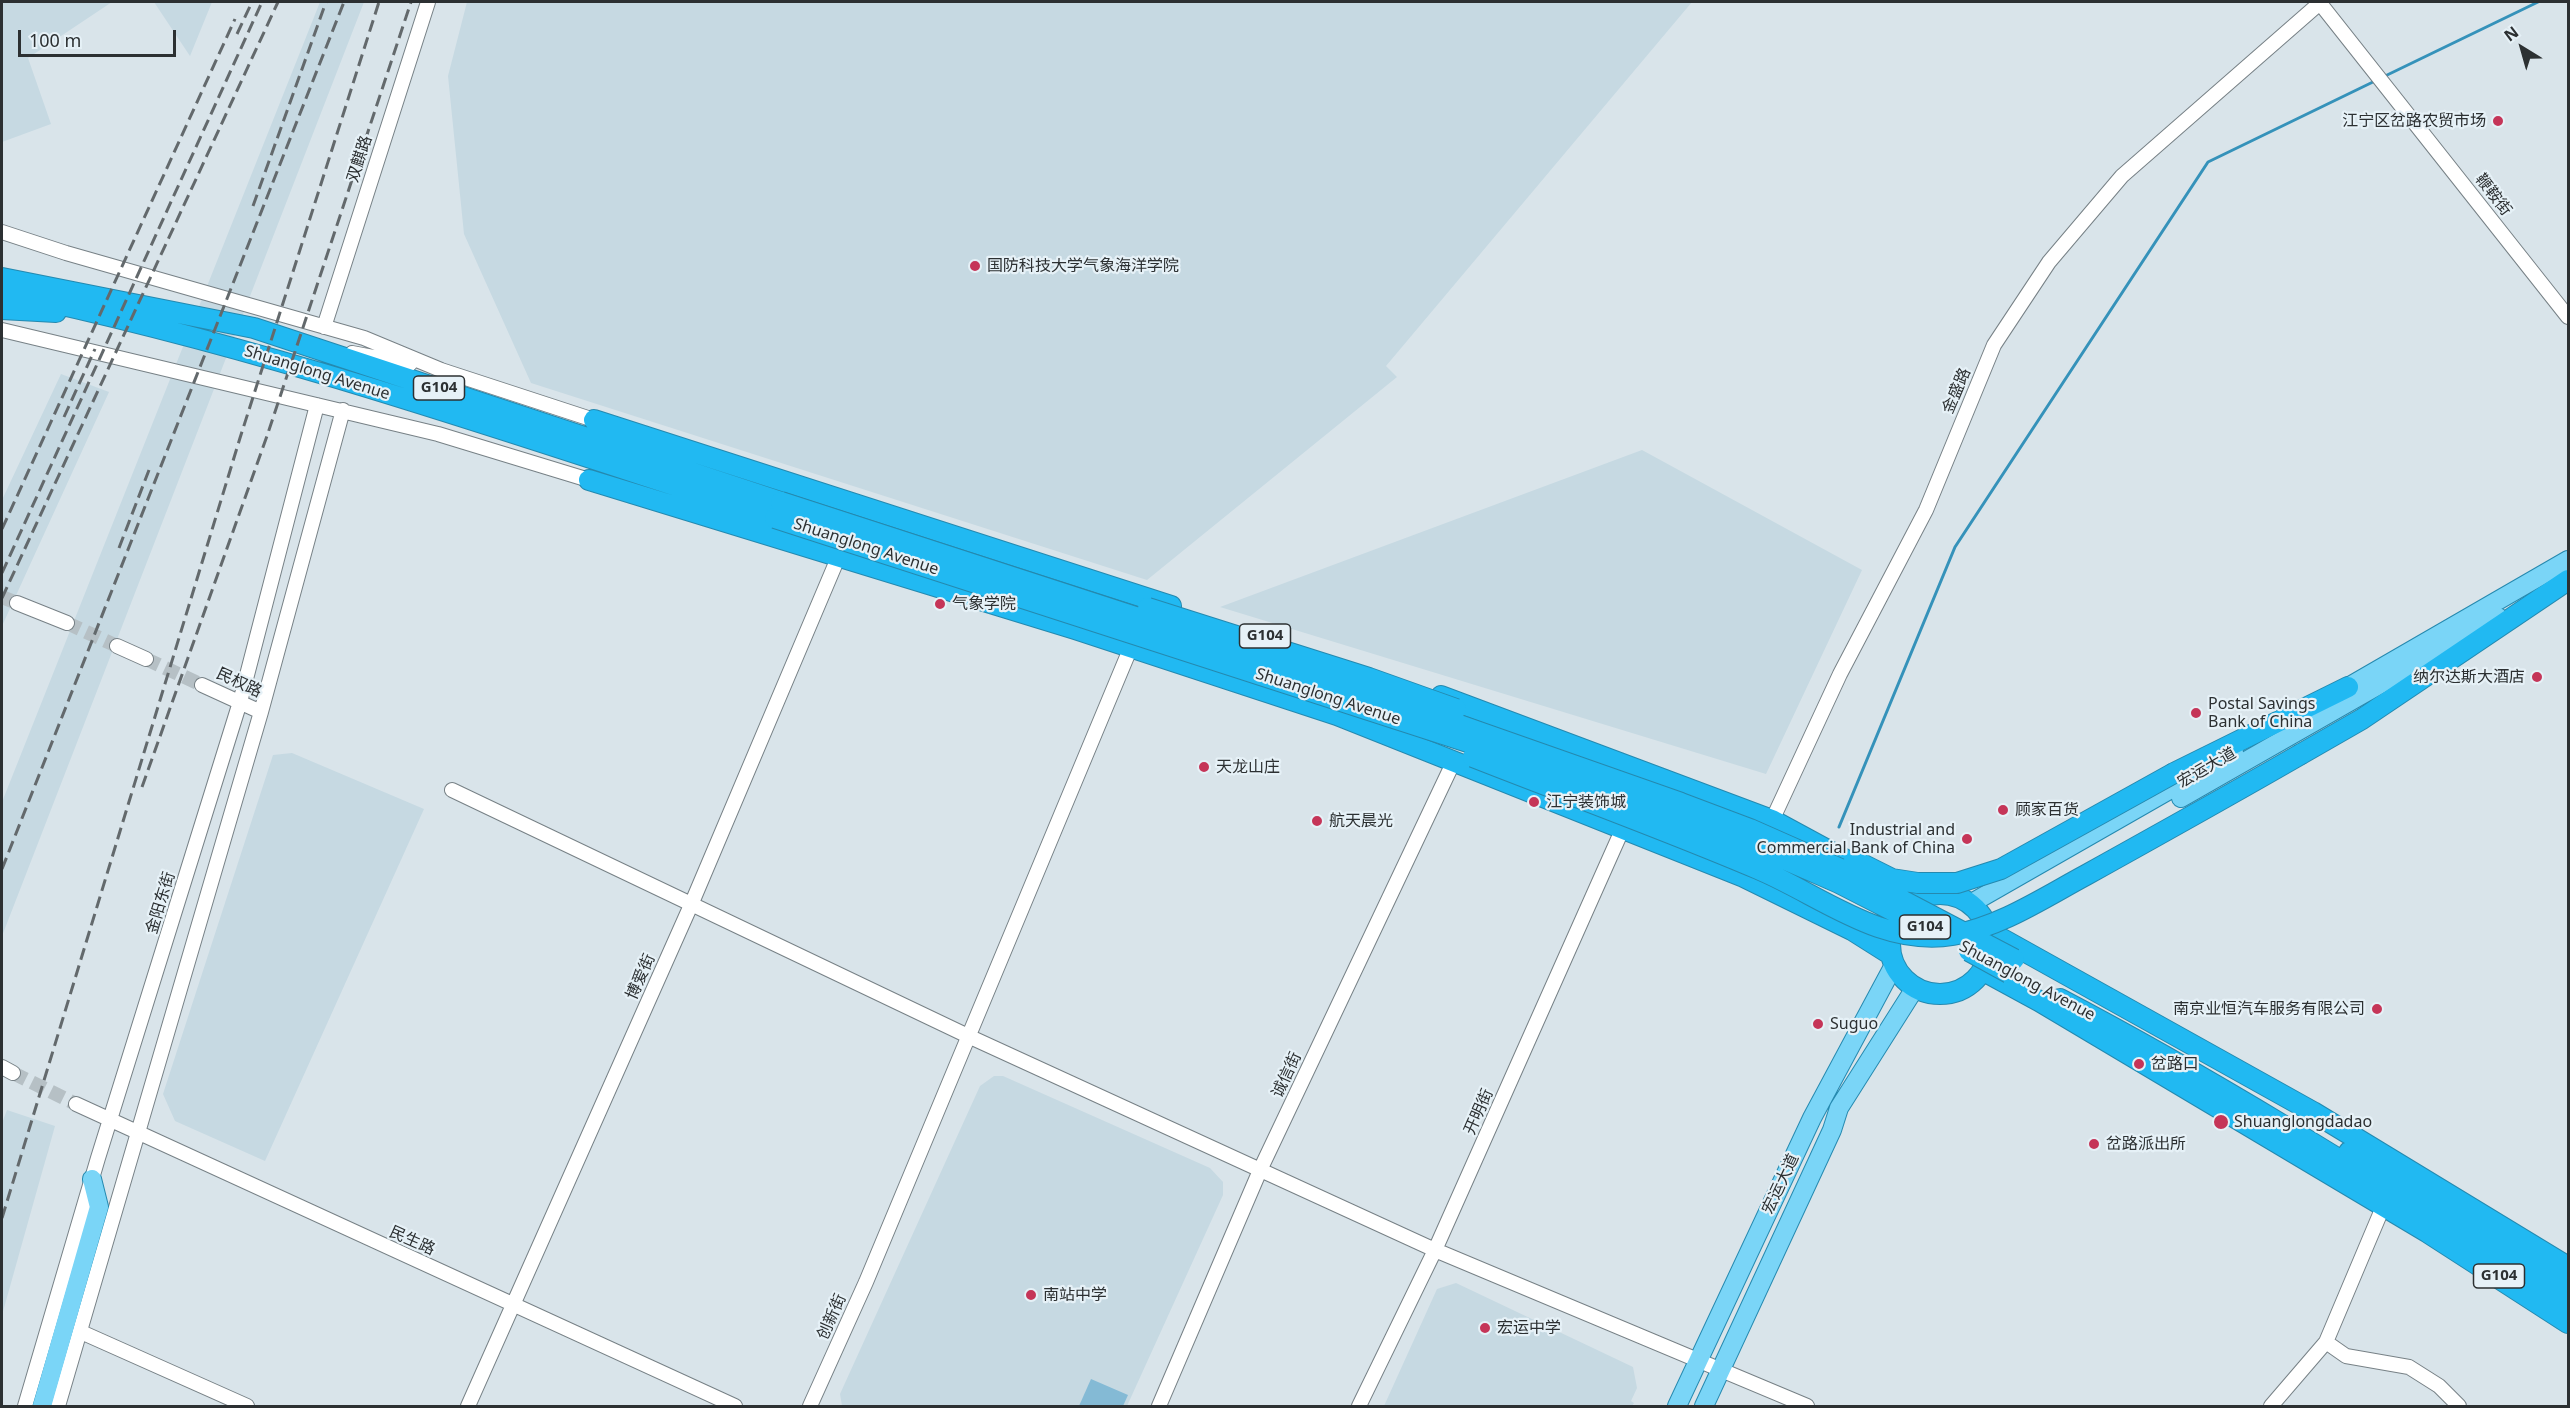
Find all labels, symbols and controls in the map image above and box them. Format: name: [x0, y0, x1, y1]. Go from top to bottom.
scale bar: [21, 18, 178, 56]
north arrow: [2492, 18, 2552, 78]
text: N: [2499, 21, 2523, 46]
text: 100 m: [29, 28, 81, 52]
place label: 江宁区岔路农贸市场: [2342, 111, 2486, 131]
marker: 江宁区岔路农贸市场: [2491, 114, 2505, 128]
street label: 双麒路: [343, 133, 377, 185]
street label: 鞭鞍街: [2471, 170, 2515, 220]
place label: 国防科技大学气象海洋学院: [987, 256, 1179, 276]
marker: 国防科技大学气象海洋学院: [968, 259, 982, 273]
street label: Shuanglong Avenue: [242, 342, 392, 404]
street label: 金盛路: [1939, 365, 1975, 417]
road number: G104: [414, 376, 464, 400]
street label: Shuanglong Avenue: [791, 515, 941, 579]
place label: 气象学院: [952, 594, 1016, 614]
marker: 气象学院: [933, 597, 947, 611]
road number: G104: [1240, 624, 1290, 648]
street label: 民权路: [213, 664, 265, 702]
street label: Shuanglong Avenue: [1253, 665, 1403, 729]
place label: 纳尔达斯大酒店: [2413, 667, 2525, 687]
marker: 纳尔达斯大酒店: [2530, 670, 2544, 684]
place label: Postal Savings Bank of China: [2208, 694, 2315, 732]
marker: Postal Savings Bank of China: [2189, 706, 2203, 720]
street label: 宏运大道: [2174, 744, 2240, 792]
place label: 天龙山庄: [1216, 757, 1280, 777]
marker: 天龙山庄: [1197, 760, 1211, 774]
place label: 江宁装饰城: [1546, 792, 1626, 812]
marker: 江宁装饰城: [1527, 795, 1541, 809]
place label: 顾家百货: [2015, 800, 2079, 820]
marker: 顾家百货: [1996, 803, 2010, 817]
place label: 航天晨光: [1329, 811, 1393, 831]
marker: 航天晨光: [1310, 814, 1324, 828]
place label: Industrial and Commercial Bank of China: [1757, 820, 1955, 858]
marker: Industrial and Commercial Bank of China: [1960, 832, 1974, 846]
street label: 金阳东街: [142, 870, 180, 936]
road number: G104: [1900, 915, 1950, 939]
street label: Shuanglong Avenue: [1956, 937, 2098, 1025]
street label: 博爱街: [622, 951, 660, 1003]
place label: 南京业恒汽车服务有限公司: [2173, 999, 2365, 1019]
marker: 南京业恒汽车服务有限公司: [2370, 1002, 2384, 1016]
place label: Suguo: [1830, 1014, 1878, 1034]
marker: Suguo: [1811, 1017, 1825, 1031]
street label: 诚信街: [1268, 1049, 1306, 1101]
place label: 岔路口: [2151, 1054, 2199, 1074]
marker: 岔路口: [2132, 1057, 2146, 1071]
street label: 开明街: [1460, 1086, 1498, 1138]
place label: Shuanglongdadao: [2234, 1112, 2372, 1132]
marker: Shuanglongdadao: [2212, 1113, 2230, 1131]
place label: 岔路派出所: [2106, 1134, 2186, 1154]
marker: 岔路派出所: [2087, 1137, 2101, 1151]
street label: 宏运大道: [1759, 1151, 1803, 1217]
street label: 民生路: [386, 1222, 438, 1260]
road number: G104: [2474, 1264, 2524, 1288]
place label: 南站中学: [1043, 1285, 1107, 1305]
marker: 南站中学: [1024, 1288, 1038, 1302]
street label: 创新街: [813, 1291, 851, 1343]
place label: 宏运中学: [1497, 1318, 1561, 1338]
marker: 宏运中学: [1478, 1321, 1492, 1335]

